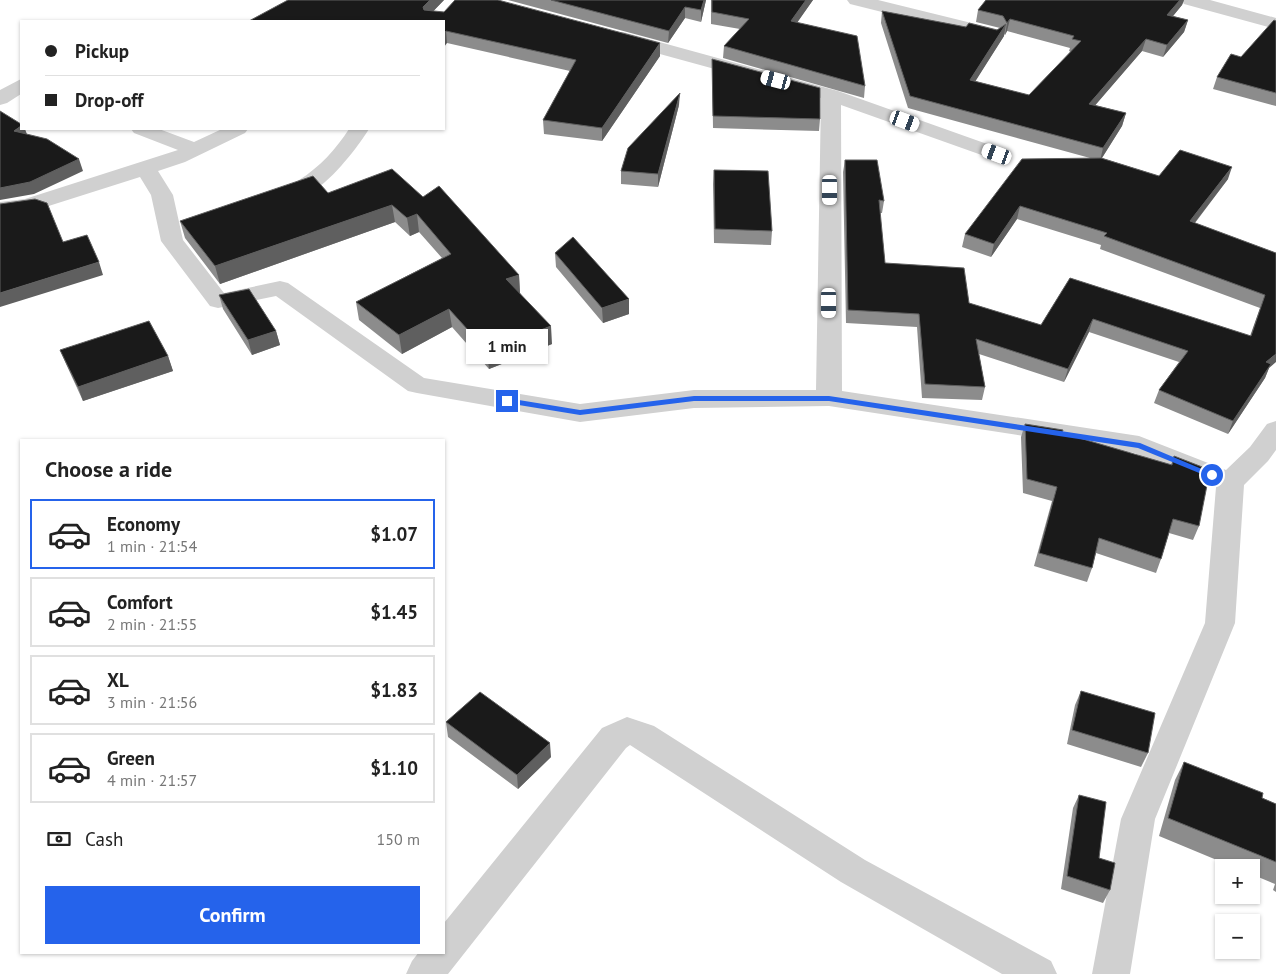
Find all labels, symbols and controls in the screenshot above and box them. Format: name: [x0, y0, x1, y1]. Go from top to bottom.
text: Pickup: [75, 39, 129, 63]
car: [759, 69, 792, 91]
text: Drop-off: [75, 88, 143, 112]
car: [888, 109, 921, 133]
car: [980, 142, 1013, 166]
car: [822, 175, 837, 205]
car: [821, 288, 836, 318]
callout: 1 min: [466, 328, 548, 364]
text: 1 min: [487, 336, 527, 356]
route end: [496, 390, 518, 412]
text: Choose a ride: [45, 455, 172, 483]
route start: [1201, 464, 1223, 486]
icon: car: [47, 512, 92, 557]
text: Economy: [107, 512, 180, 536]
text: $1.07: [370, 522, 418, 546]
text: 1 min · 21:54: [107, 536, 197, 556]
icon: car: [47, 590, 92, 635]
text: Comfort: [107, 590, 173, 614]
text: $1.45: [370, 600, 418, 624]
text: 2 min · 21:55: [107, 614, 197, 634]
icon: car: [47, 668, 92, 713]
text: XL: [107, 668, 129, 692]
text: $1.83: [370, 678, 418, 702]
text: 3 min · 21:56: [107, 692, 197, 712]
icon: car: [47, 746, 92, 791]
text: Green: [107, 746, 155, 770]
text: $1.10: [370, 756, 418, 780]
text: 4 min · 21:57: [107, 770, 197, 790]
icon: cash: [45, 825, 73, 853]
text: Cash: [85, 827, 123, 851]
text: 150 m: [377, 829, 420, 849]
map controls: [1215, 859, 1260, 959]
button: +: [1215, 859, 1260, 904]
button: Confirm: [45, 886, 420, 944]
button: −: [1215, 914, 1260, 959]

